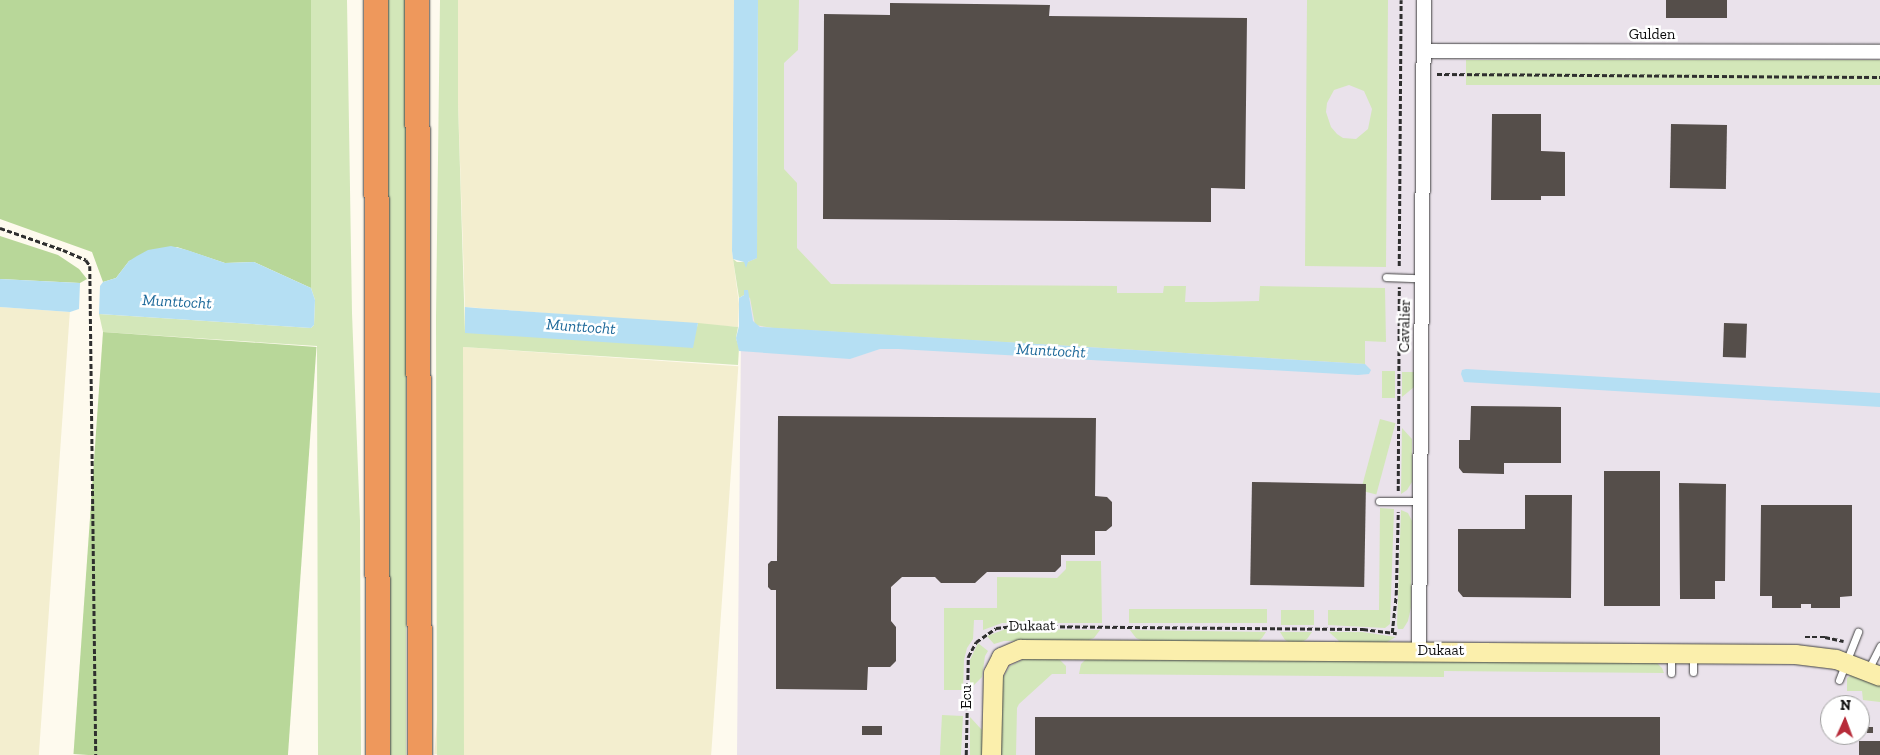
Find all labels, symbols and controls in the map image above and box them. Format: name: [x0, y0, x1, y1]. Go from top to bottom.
street label: Gulden: [1629, 26, 1675, 44]
water label: Munttocht: [142, 291, 212, 313]
street label: Cavalier: [1396, 299, 1414, 353]
water label: Munttocht: [546, 315, 616, 339]
water label: Munttocht: [1016, 340, 1086, 362]
street label: Dukaat: [1008, 617, 1056, 635]
street label: Dukaat: [1418, 642, 1464, 660]
street label: Ecu: [958, 685, 976, 709]
north arrow: [1820, 695, 1870, 745]
text: N: [1840, 697, 1851, 714]

